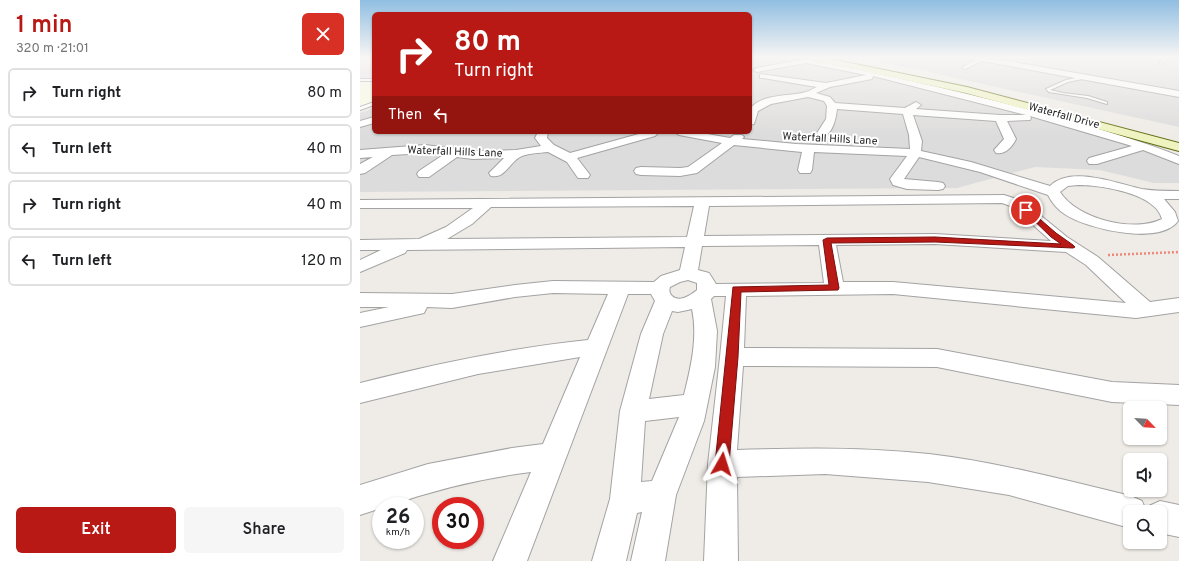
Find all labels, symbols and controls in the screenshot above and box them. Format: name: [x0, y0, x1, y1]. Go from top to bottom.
text: 1 min: [16, 11, 73, 41]
button: close: [302, 13, 344, 55]
text: 80 m: [454, 25, 521, 61]
icon: right: [388, 28, 440, 80]
text: 320 m · 21:01: [16, 41, 89, 57]
text: Turn right: [454, 60, 534, 83]
icon: right: [18, 82, 40, 104]
text: Turn right: [52, 84, 121, 103]
text: 80 m: [307, 84, 342, 103]
street label: Waterfall Drive: [1027, 100, 1101, 132]
icon: left: [430, 104, 452, 126]
text: Then: [388, 106, 422, 125]
street label: Waterfall Hills Lane: [782, 130, 878, 148]
icon: left: [18, 138, 40, 160]
text: Turn left: [52, 140, 112, 159]
text: 40 m: [307, 140, 342, 159]
street label: Waterfall Hills Lane: [407, 143, 503, 161]
pin: [1009, 193, 1043, 227]
icon: right: [18, 194, 40, 216]
text: Turn right: [52, 196, 121, 215]
text: 40 m: [307, 196, 342, 215]
icon: arrive: [1015, 199, 1037, 221]
icon: left: [18, 250, 40, 272]
text: Turn left: [52, 252, 112, 271]
text: 120 m: [301, 252, 342, 271]
north arrow: [1123, 401, 1167, 445]
map controls: [1123, 401, 1167, 549]
position arrow: [701, 443, 743, 485]
button: sound: [1123, 453, 1167, 497]
speed limit sign: 30: [432, 497, 484, 549]
text: 26: [386, 505, 410, 531]
button: search: [1123, 505, 1167, 549]
button: Exit: [16, 507, 176, 553]
button: Share: [184, 507, 344, 553]
text: km/h: [386, 526, 410, 539]

